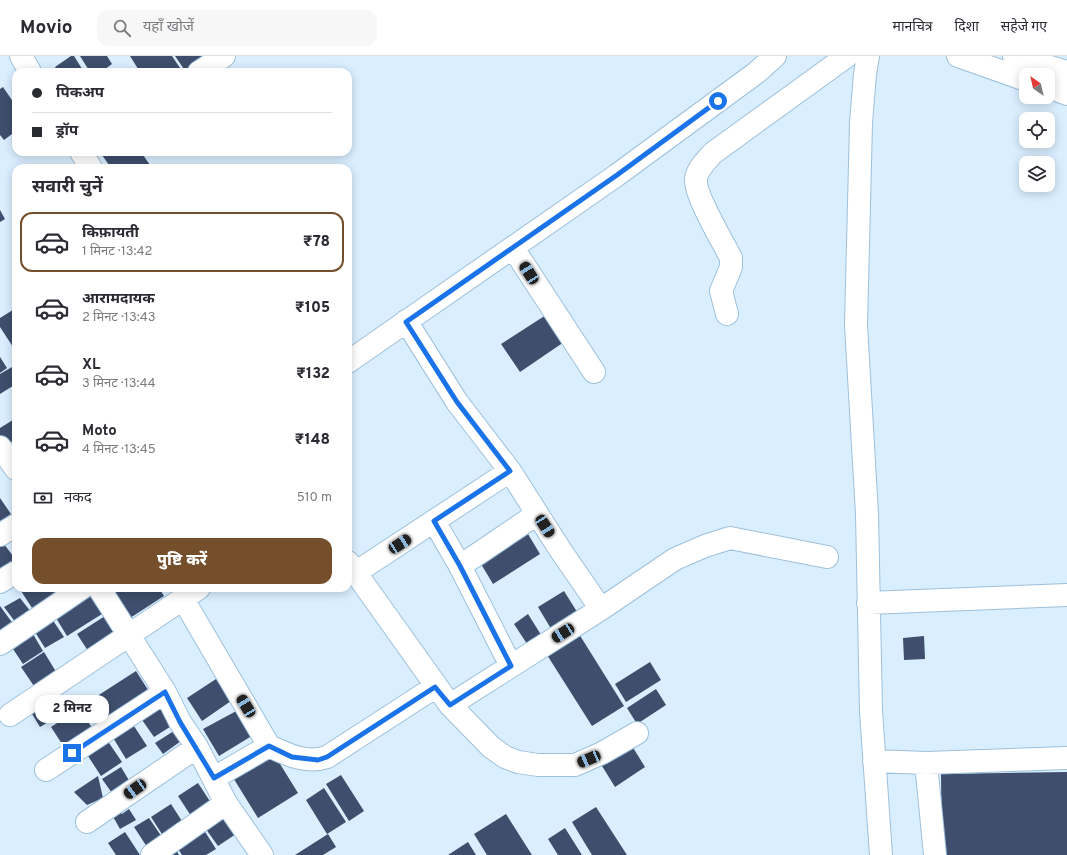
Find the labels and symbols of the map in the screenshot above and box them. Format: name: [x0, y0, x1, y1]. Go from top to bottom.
north arrow: [1019, 68, 1055, 104]
route start: [709, 92, 727, 110]
car: [517, 260, 541, 286]
car: [533, 513, 557, 539]
car: [387, 532, 413, 556]
car: [550, 621, 576, 645]
car: [235, 693, 257, 719]
callout: 2 मिनट: [35, 695, 109, 723]
route end: [63, 744, 81, 762]
car: [576, 749, 602, 769]
car: [122, 777, 148, 801]

